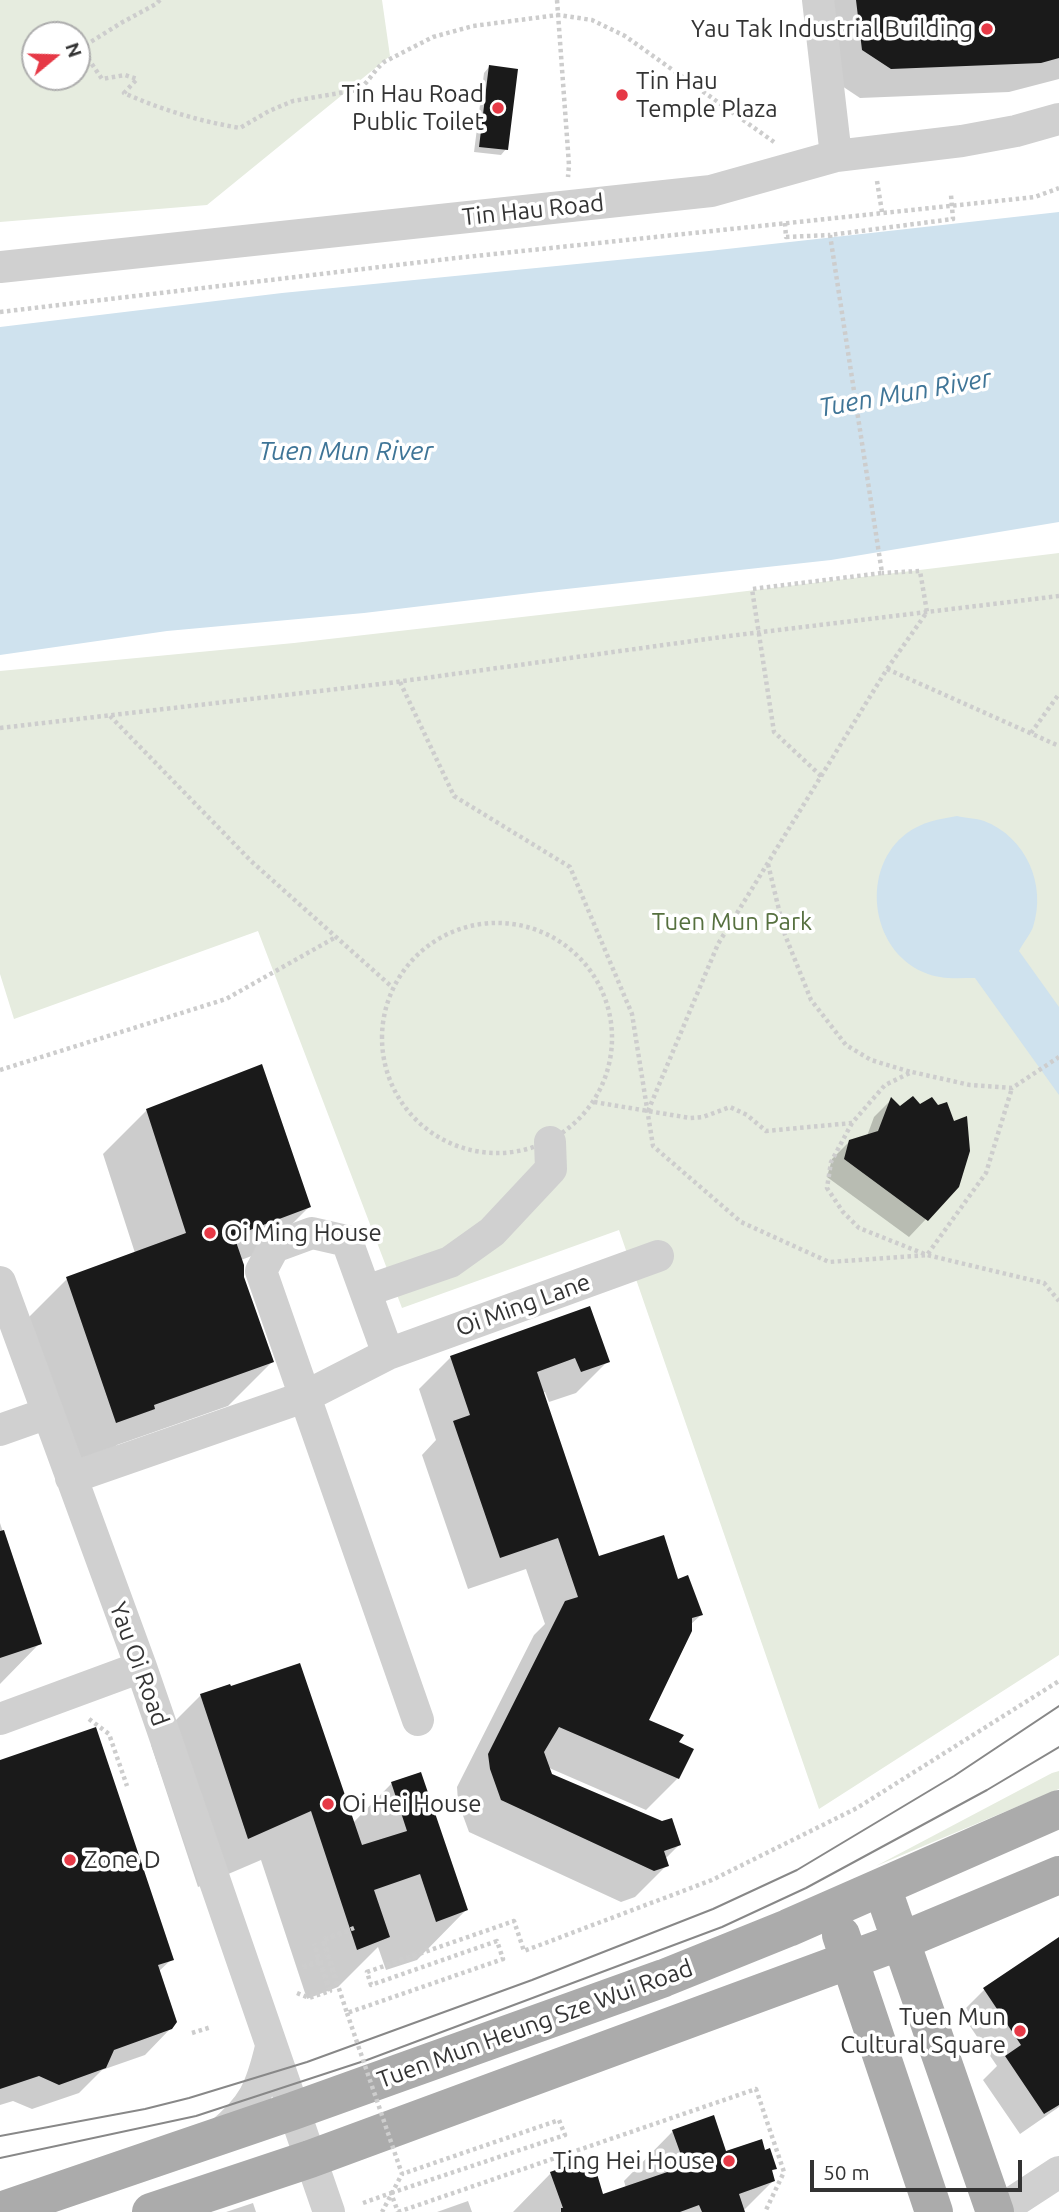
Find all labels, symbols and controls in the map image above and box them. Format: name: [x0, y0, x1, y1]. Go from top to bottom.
place label: Yau Tak Industrial Building: [691, 15, 973, 43]
north arrow: [21, 21, 91, 91]
marker: Yau Tak Industrial Building: [979, 21, 995, 37]
text: N: [61, 40, 87, 60]
place label: Tin Hau Temple Plaza: [636, 67, 778, 123]
place label: Tin Hau Road Public Toilet: [342, 80, 484, 136]
marker: Tin Hau Temple Plaza: [614, 87, 630, 103]
marker: Tin Hau Road Public Toilet: [490, 100, 506, 116]
street label: Tin Hau Road: [461, 188, 605, 232]
water label: Tuen Mun River: [816, 362, 994, 424]
water label: Tuen Mun River: [259, 435, 433, 467]
park label: Tuen Mun Park: [652, 908, 812, 936]
place label: Oi Ming House: [224, 1219, 382, 1247]
marker: Oi Ming House: [202, 1225, 218, 1241]
street label: Oi Ming Lane: [452, 1267, 594, 1343]
street label: Yau Oi Road: [103, 1598, 175, 1730]
place label: Oi Hei House: [342, 1790, 481, 1818]
marker: Oi Hei House: [320, 1796, 336, 1812]
place label: Zone D: [84, 1846, 161, 1874]
marker: Zone D: [62, 1852, 78, 1868]
street label: Tuen Mun Heung Sze Wui Road: [373, 1953, 697, 2095]
place label: Tuen Mun Cultural Square: [840, 2003, 1006, 2059]
marker: Tuen Mun Cultural Square: [1012, 2023, 1028, 2039]
scale bar: [814, 2146, 1026, 2190]
place label: Ting Hei House: [553, 2147, 715, 2175]
marker: Ting Hei House: [721, 2153, 737, 2169]
text: 50 m: [823, 2160, 870, 2184]

